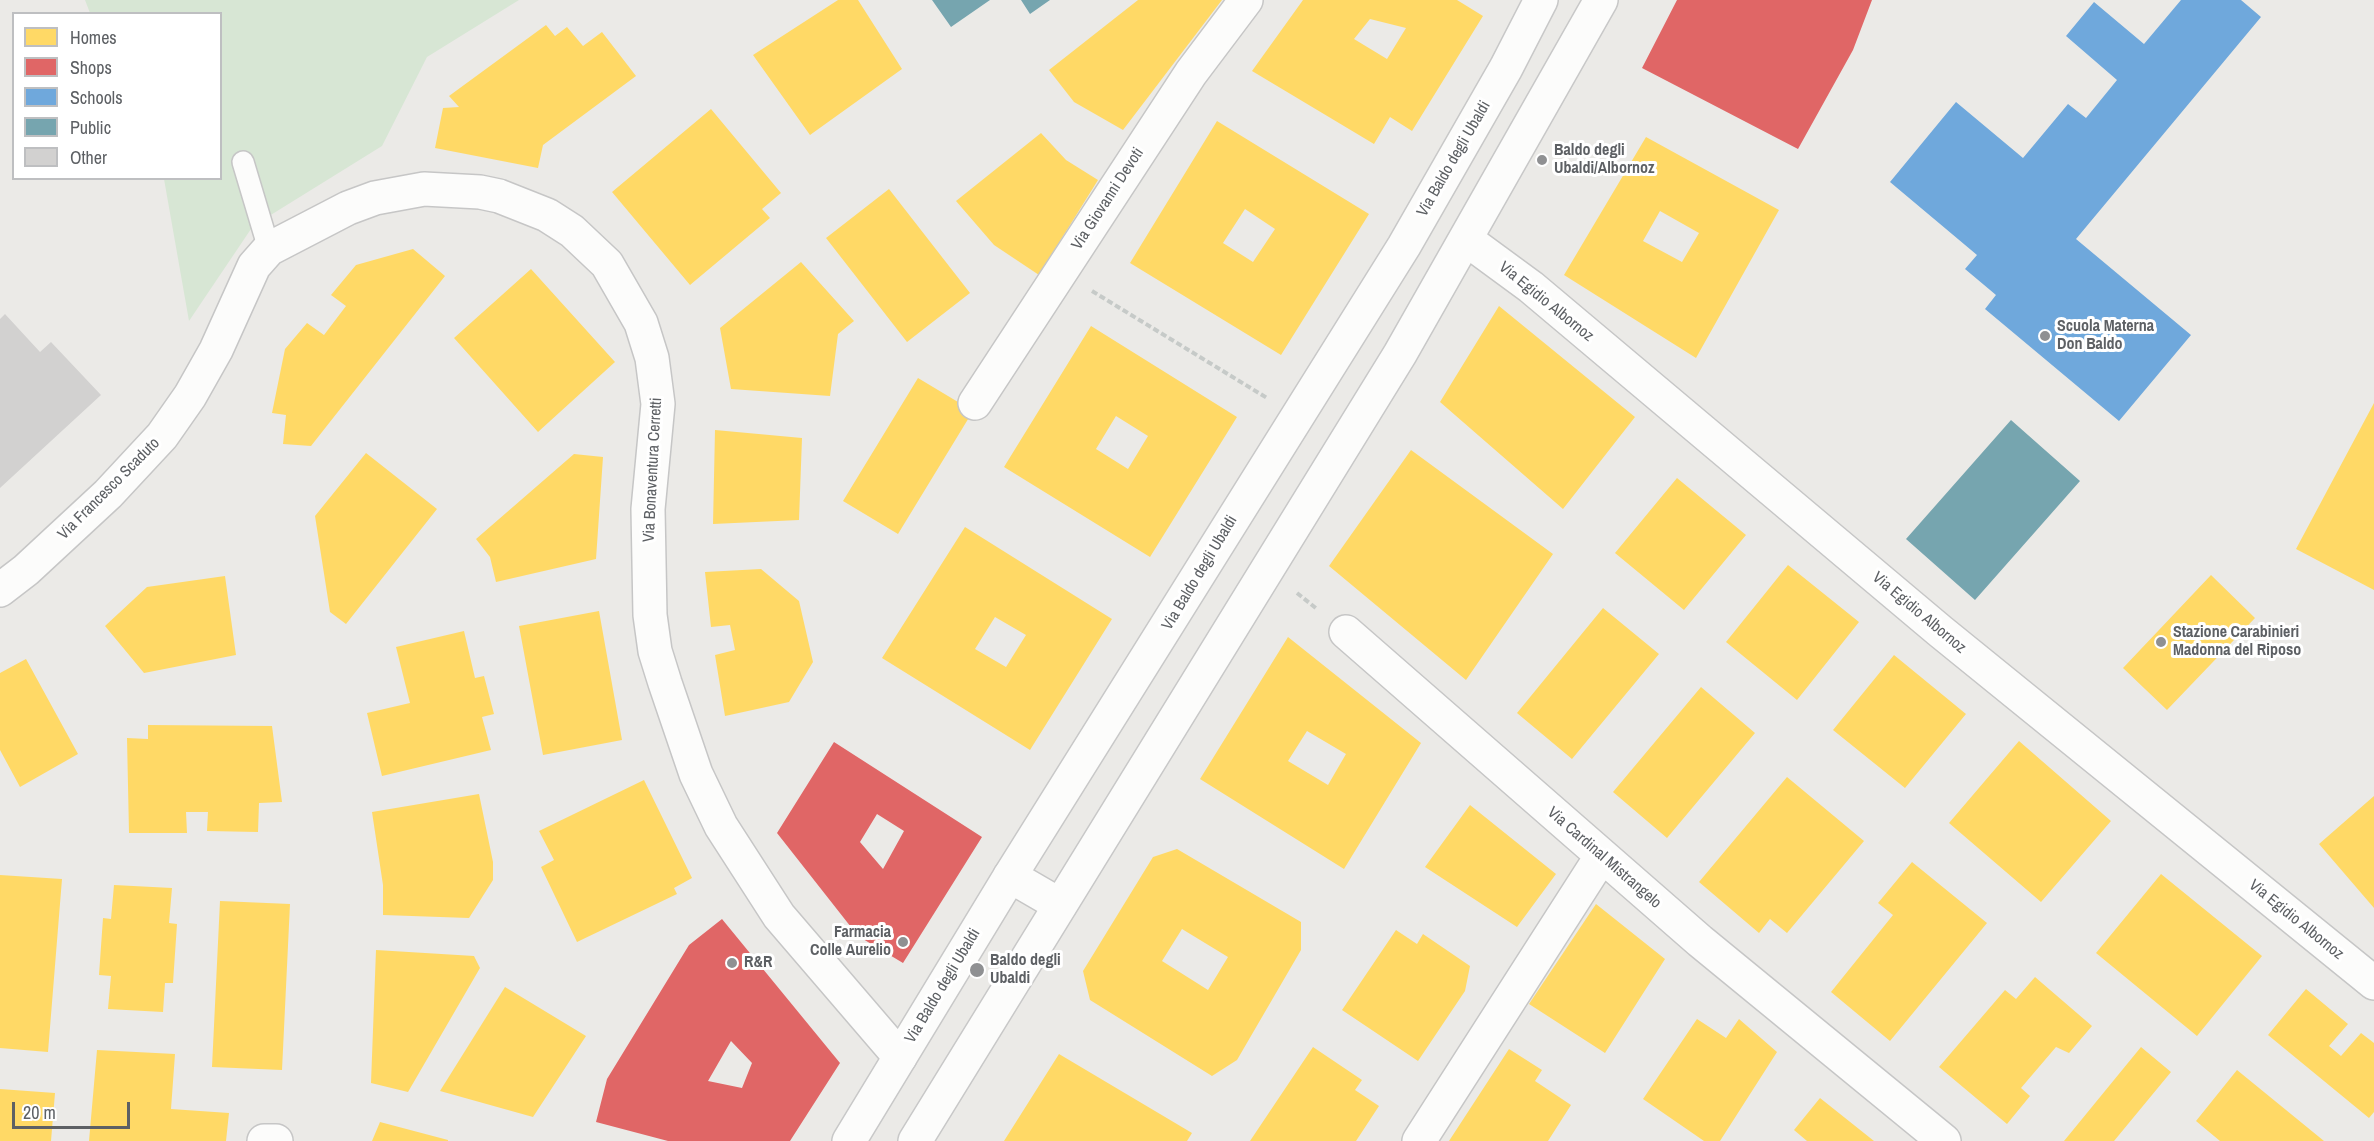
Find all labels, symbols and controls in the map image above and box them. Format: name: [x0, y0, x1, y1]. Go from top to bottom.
legend: [12, 12, 222, 180]
text: Homes: [70, 25, 117, 50]
text: Shops: [70, 55, 112, 80]
text: Schools: [70, 85, 123, 110]
street label: Via Baldo degli Ubaldi: [1413, 98, 1495, 220]
text: Public: [70, 115, 111, 140]
place label: Baldo degli Ubaldi/Albornoz: [1554, 141, 1655, 179]
street label: Via Giovanni Devoti: [1068, 144, 1148, 254]
text: Other: [70, 145, 107, 170]
marker: Baldo degli Ubaldi/Albornoz: [1535, 153, 1549, 167]
street label: Via Egidio Albornoz: [1495, 258, 1597, 346]
place label: Scuola Materna Don Baldo: [2057, 317, 2154, 355]
marker: Scuola Materna Don Baldo: [2038, 329, 2052, 343]
street label: Via Bonaventura Cerretti: [640, 397, 666, 543]
street label: Via Francesco Scaduto: [54, 434, 164, 544]
street label: Via Baldo degli Ubaldi: [1158, 512, 1242, 634]
street label: Via Egidio Albornoz: [1868, 568, 1970, 658]
place label: Stazione Carabinieri Madonna del Riposo: [2173, 623, 2301, 661]
marker: Stazione Carabinieri Madonna del Riposo: [2154, 635, 2168, 649]
street label: Via Cardinal Mistrangelo: [1543, 803, 1665, 913]
street label: Via Egidio Albornoz: [2245, 876, 2347, 964]
place label: Farmacia Colle Aurelio: [810, 923, 891, 961]
street label: Via Baldo degli Ubaldi: [901, 925, 985, 1047]
marker: Farmacia Colle Aurelio: [896, 935, 910, 949]
place label: Baldo degli Ubaldi: [990, 951, 1061, 989]
place label: R&R: [744, 953, 772, 973]
marker: R&R: [725, 956, 739, 970]
marker: Baldo degli Ubaldi: [968, 961, 986, 979]
scale bar: [15, 1090, 134, 1128]
text: 20 m: [23, 1100, 56, 1125]

